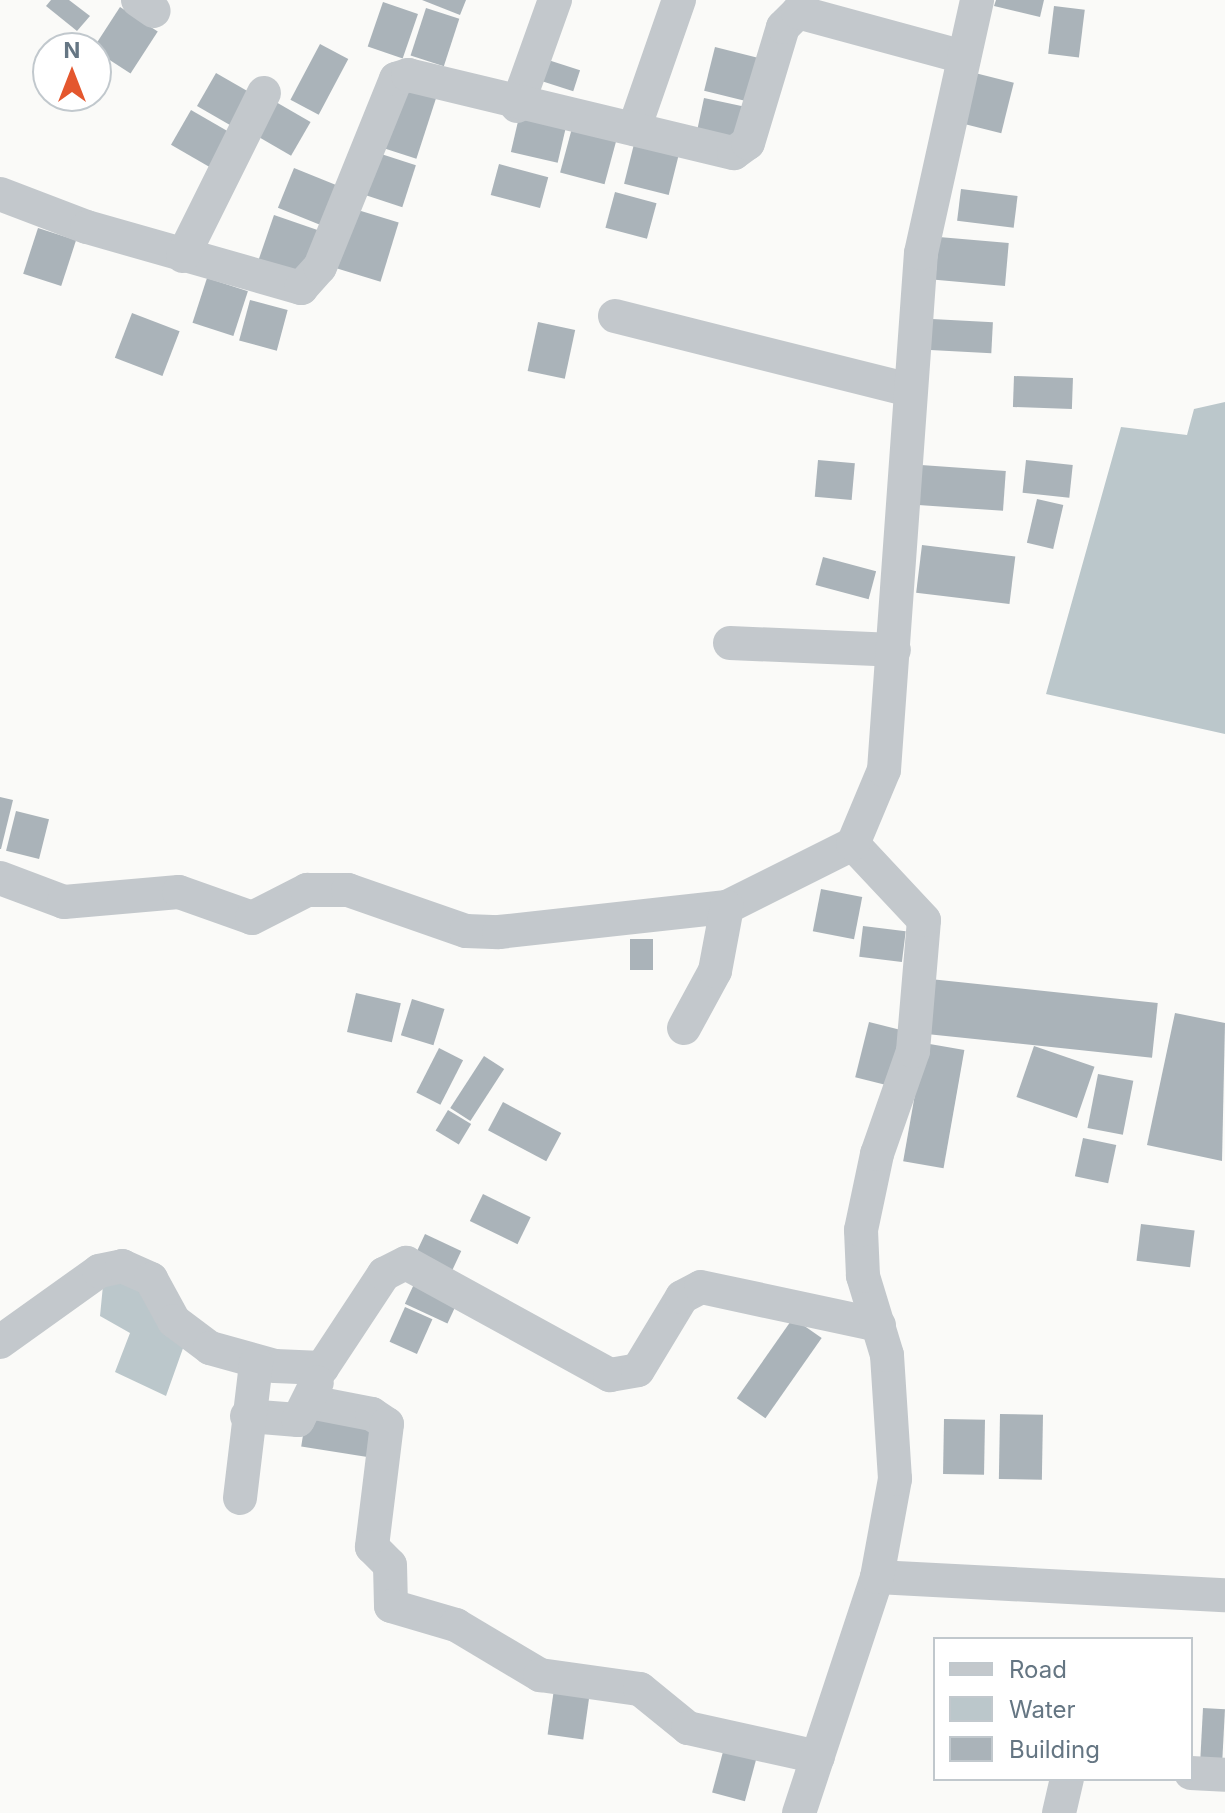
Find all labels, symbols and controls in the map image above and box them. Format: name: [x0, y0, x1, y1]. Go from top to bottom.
north arrow: [32, 32, 112, 112]
text: N: [64, 37, 80, 63]
legend: [933, 1637, 1193, 1781]
text: Road: [1009, 1655, 1067, 1684]
text: Water: [1009, 1695, 1076, 1724]
text: Building: [1009, 1735, 1100, 1764]

